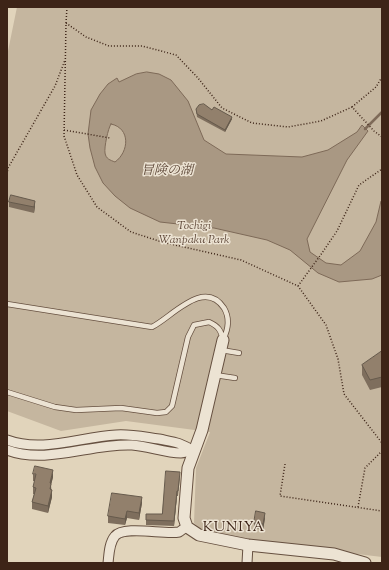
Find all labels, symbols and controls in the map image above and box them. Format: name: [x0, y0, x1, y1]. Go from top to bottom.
water label: 冒険の湖: [141, 164, 193, 180]
park label: Tochigi Wanpaku Park: [159, 220, 229, 248]
district label: KUNIYA: [203, 521, 265, 537]

